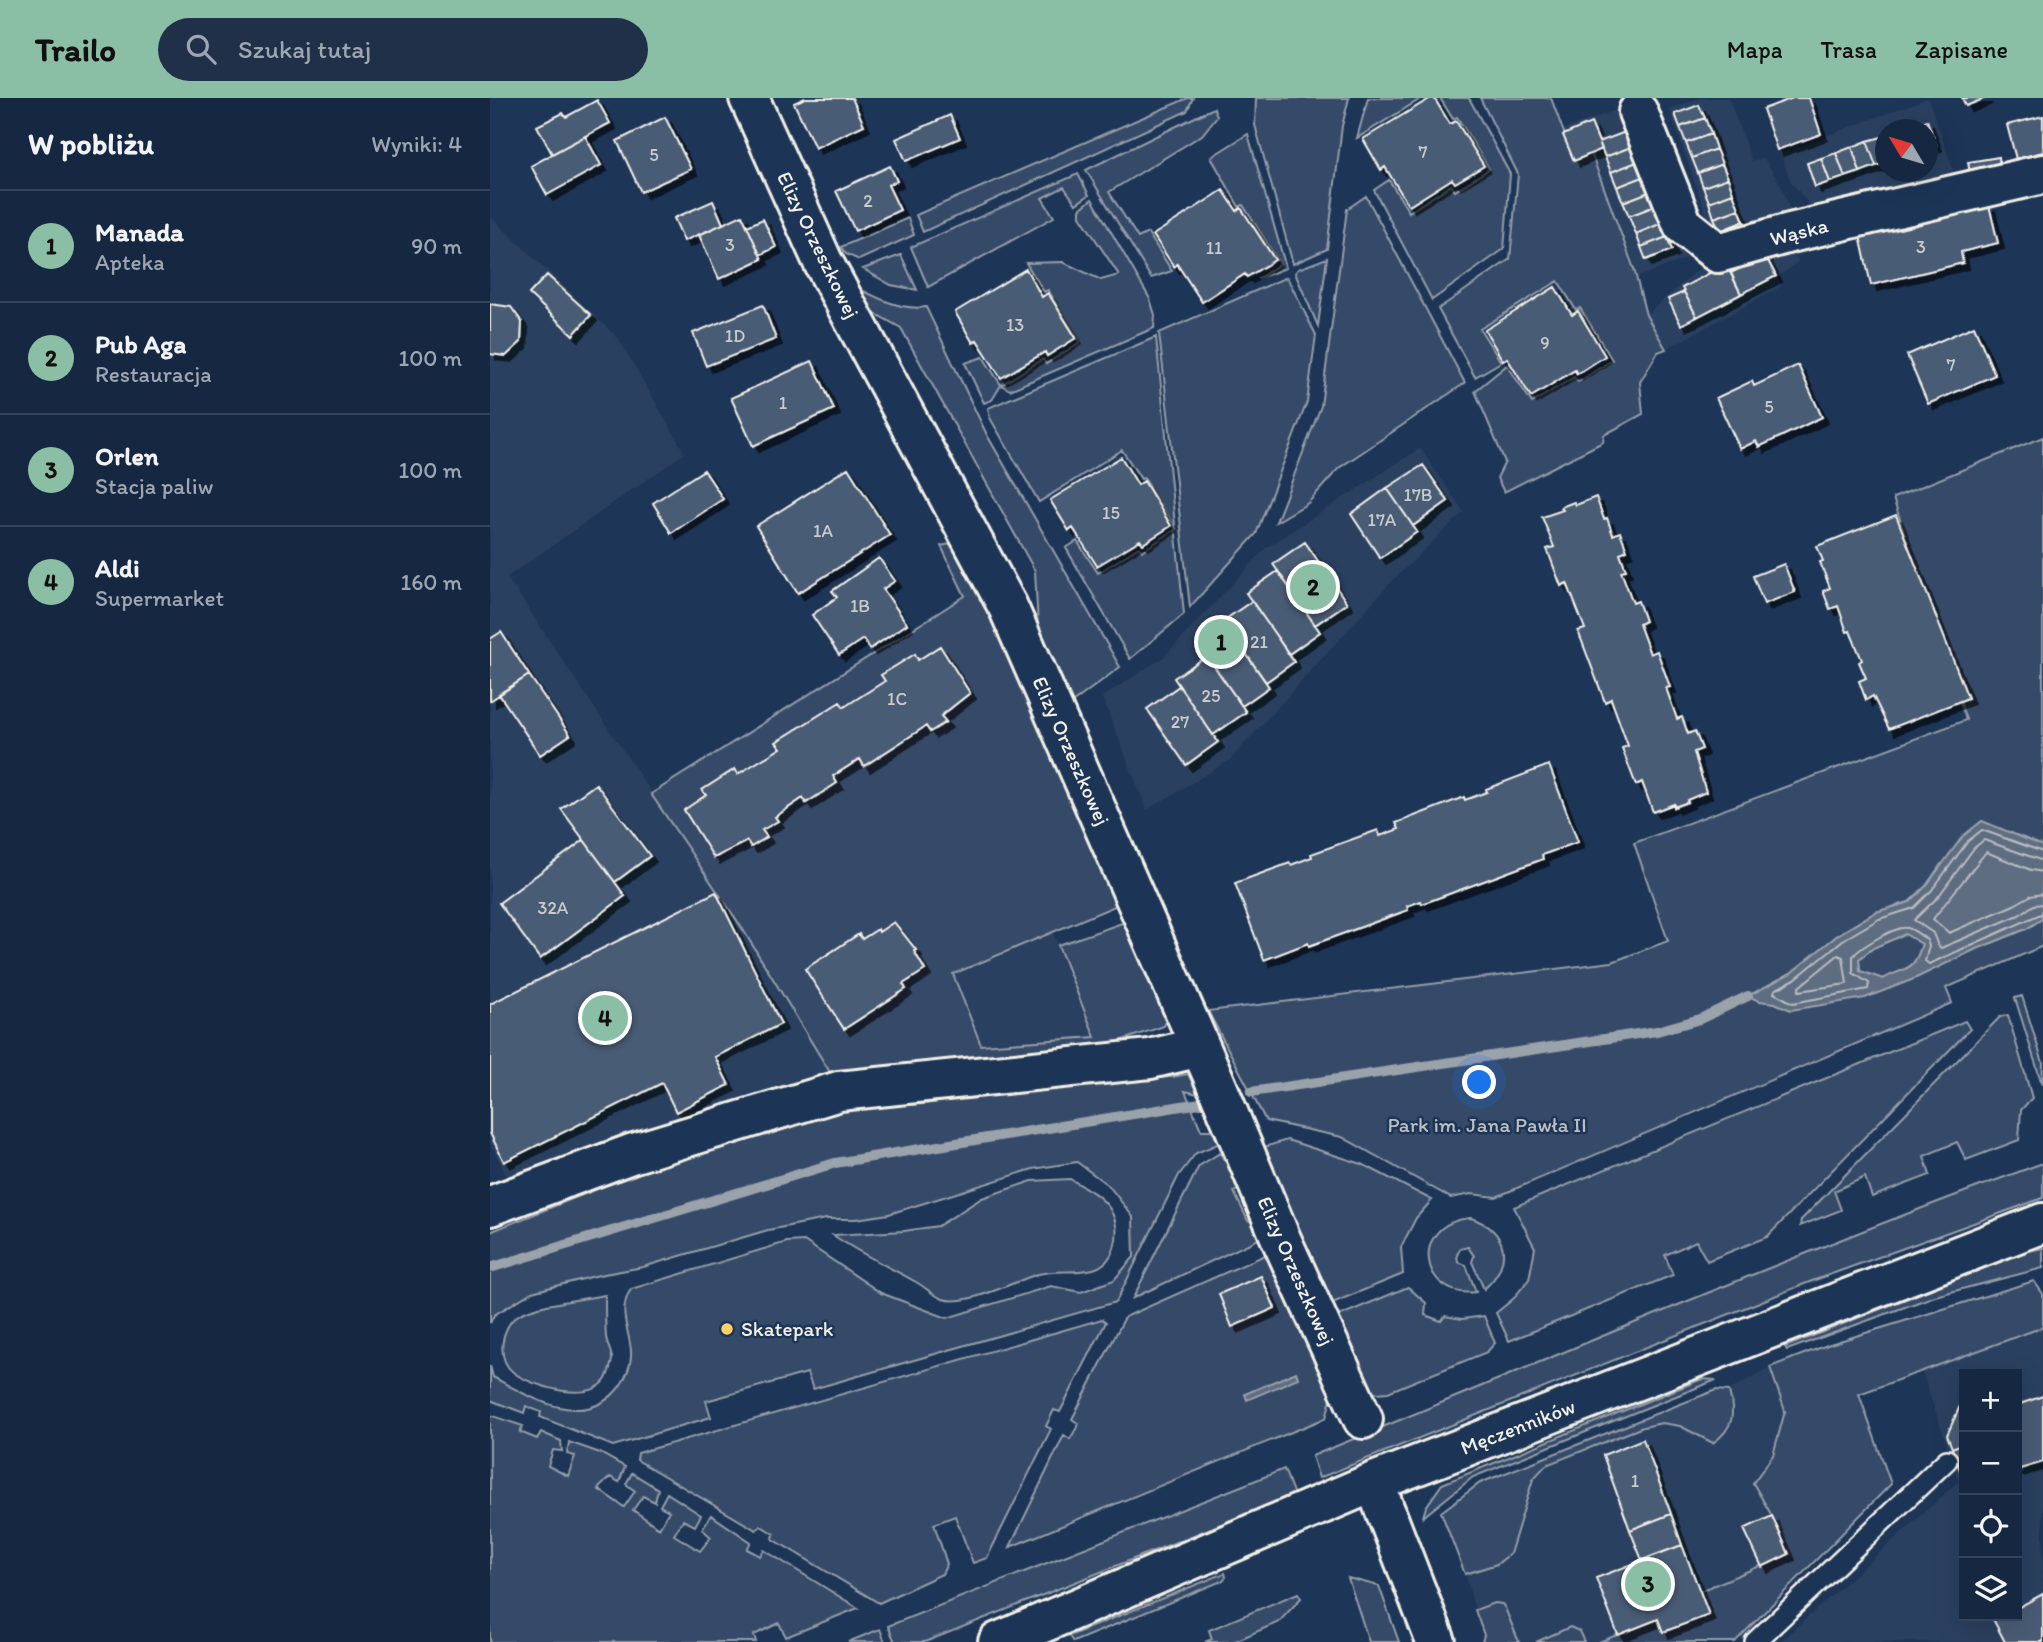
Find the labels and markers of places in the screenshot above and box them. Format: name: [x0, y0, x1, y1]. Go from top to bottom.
pin: 2: [1290, 561, 1336, 613]
pin: 1: [1198, 616, 1244, 668]
pin: 4: [582, 992, 628, 1044]
place label: Skatepark: [741, 1316, 834, 1341]
marker: Skatepark: [719, 1321, 735, 1337]
pin: 3: [1625, 1558, 1671, 1610]

